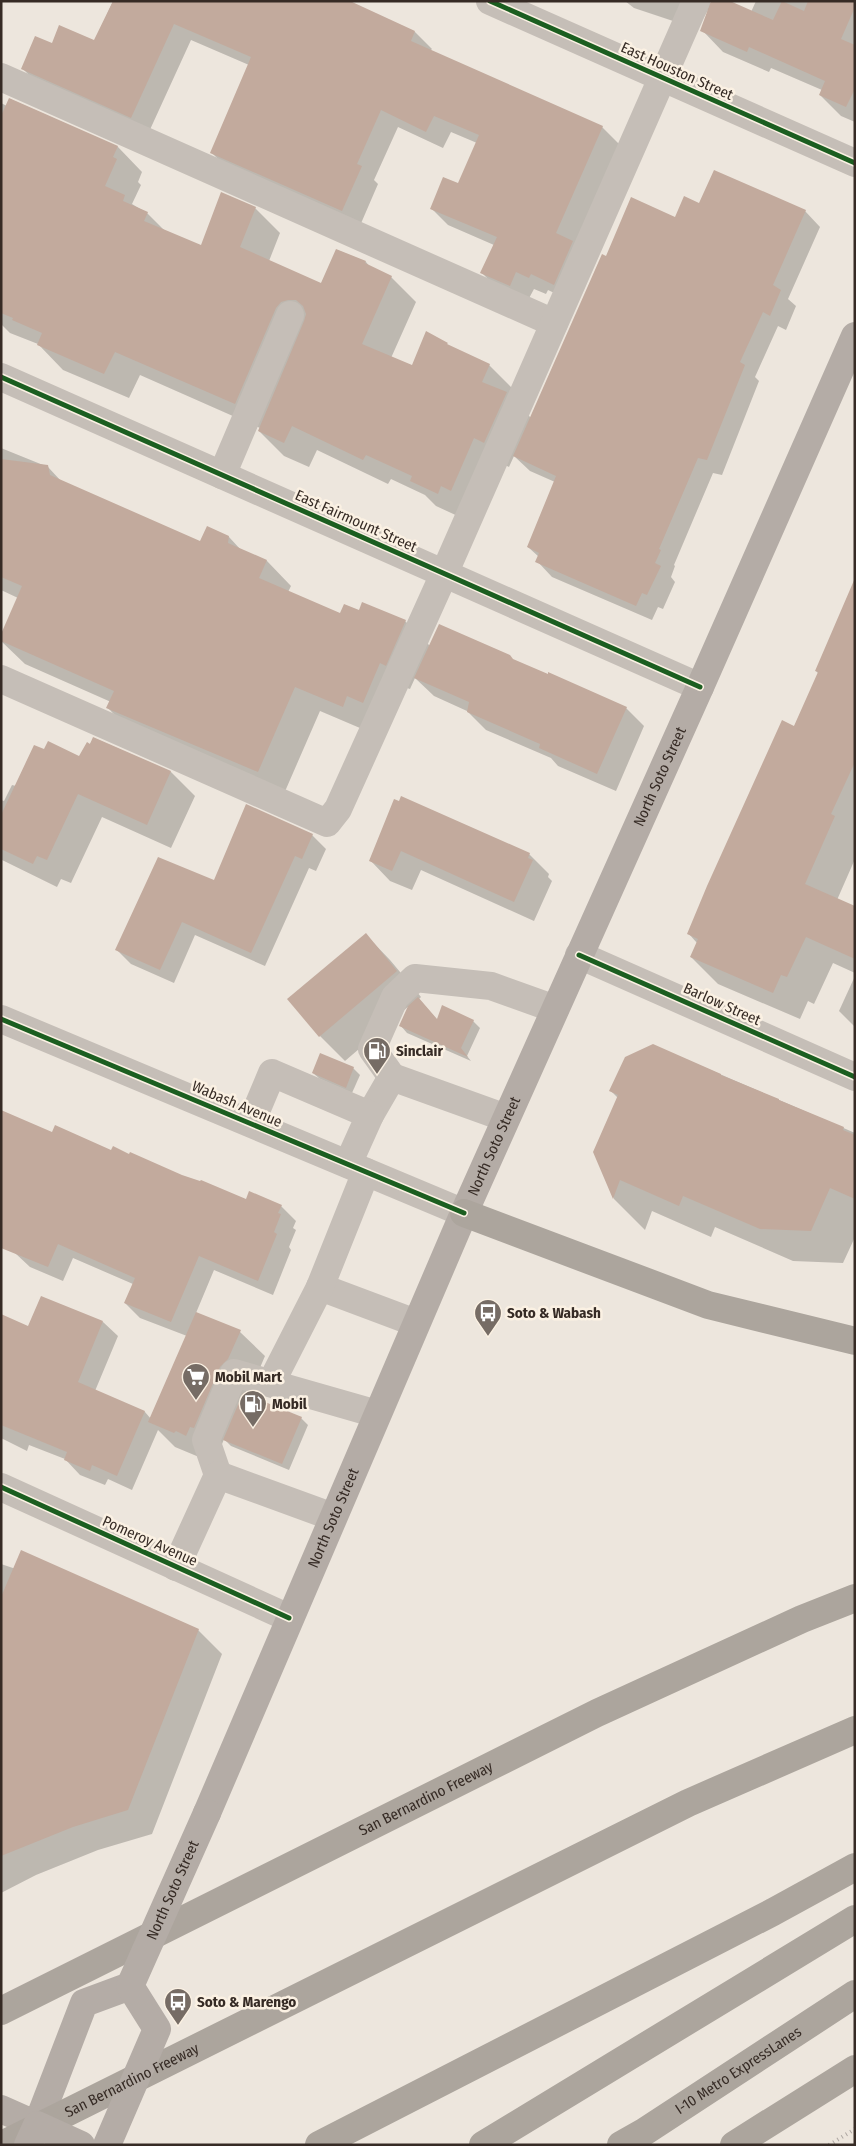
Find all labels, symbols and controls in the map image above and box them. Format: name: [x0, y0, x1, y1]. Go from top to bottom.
street label: East Houston Street: [618, 38, 736, 104]
street label: East Fairmount Street: [292, 486, 420, 556]
street label: North Soto Street: [630, 724, 690, 829]
street label: Barlow Street: [681, 979, 764, 1029]
fuel station icon: Sinclair: [362, 1036, 392, 1075]
place label: Sinclair: [396, 1042, 443, 1060]
street label: Wabash Avenue: [189, 1077, 285, 1131]
street label: North Soto Street: [464, 1094, 524, 1199]
bus stop icon: Soto & Wabash: [473, 1298, 503, 1337]
place label: Soto & Wabash: [507, 1304, 601, 1322]
supermarket icon: Mobil Mart: [181, 1362, 211, 1401]
place label: Mobil Mart: [215, 1368, 283, 1386]
fuel station icon: Mobil: [238, 1389, 268, 1428]
place label: Mobil: [272, 1395, 308, 1413]
street label: North Soto Street: [304, 1465, 363, 1571]
street label: Pomeroy Avenue: [100, 1512, 200, 1570]
street label: San Bernardino Freeway: [356, 1757, 496, 1840]
street label: North Soto Street: [143, 1838, 203, 1943]
bus stop icon: Soto & Marengo: [163, 1987, 193, 2026]
place label: Soto & Marengo: [197, 1993, 296, 2011]
street label: I-10 Metro ExpressLanes: [672, 2023, 805, 2118]
street label: San Bernardino Freeway: [62, 2039, 202, 2121]

